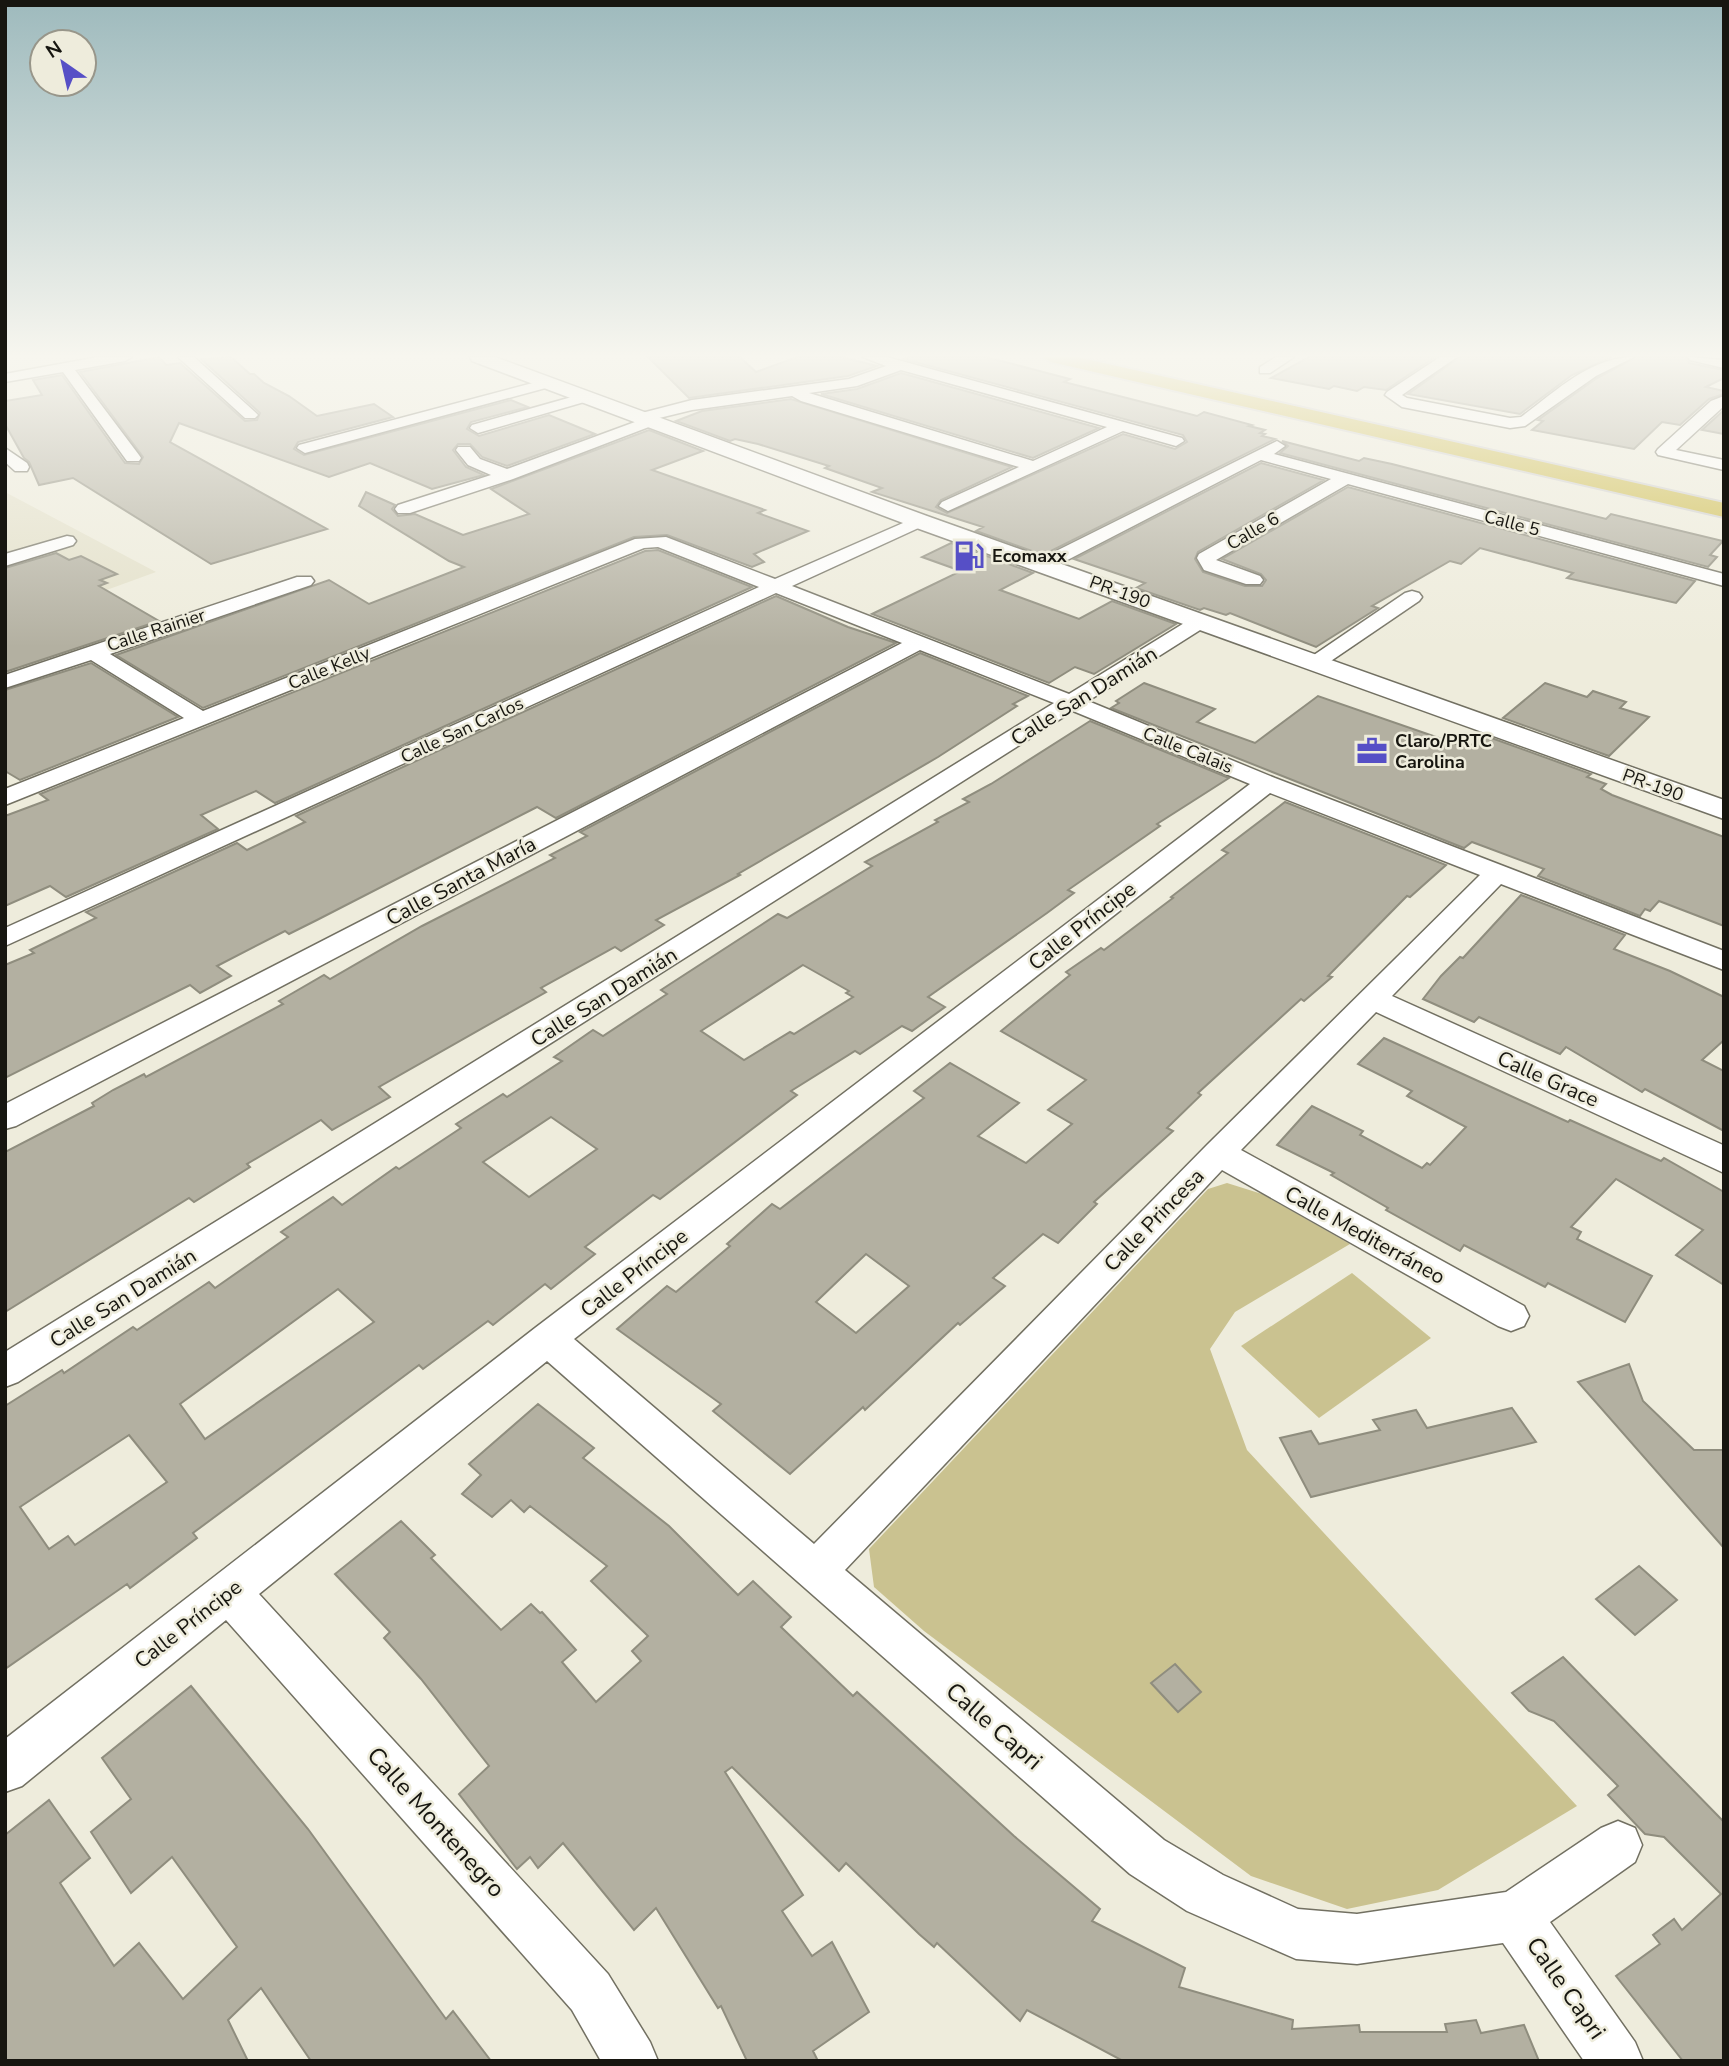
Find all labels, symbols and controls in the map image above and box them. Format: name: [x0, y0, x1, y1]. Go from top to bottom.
north arrow: [28, 28, 98, 98]
text: N: [41, 35, 67, 64]
street label: Calle 5: [1481, 504, 1543, 542]
street label: Calle 6: [1222, 506, 1284, 556]
fuel station icon: Ecomaxx: [952, 539, 986, 573]
place label: Ecomaxx: [992, 544, 1067, 568]
street label: PR-190: [1086, 570, 1154, 614]
street label: Calle Rainier: [104, 603, 209, 657]
street label: Calle Kelly: [284, 640, 374, 695]
street label: Calle San Damián: [1005, 640, 1163, 752]
street label: Calle San Carlos: [397, 691, 527, 769]
street label: Calle Calais: [1139, 721, 1237, 779]
place label: Claro/PRTC Carolina: [1395, 729, 1492, 774]
office icon: Claro/PRTC Carolina: [1355, 734, 1389, 768]
street label: PR-190: [1619, 763, 1687, 807]
street label: Calle Santa María: [381, 830, 541, 932]
street label: Calle Príncipe: [1022, 875, 1142, 977]
street label: Calle San Damián: [525, 941, 683, 1053]
street label: Calle Grace: [1493, 1044, 1603, 1114]
street label: Calle Princesa: [1098, 1162, 1210, 1278]
street label: Calle Mediterráneo: [1280, 1179, 1450, 1291]
street label: Calle Príncipe: [574, 1222, 694, 1324]
street label: Calle San Damián: [44, 1242, 202, 1354]
street label: Calle Príncipe: [128, 1573, 248, 1675]
street label: Calle Capri: [939, 1675, 1049, 1777]
street label: Calle Montenegro: [360, 1740, 512, 1904]
street label: Calle Capri: [1519, 1930, 1613, 2046]

